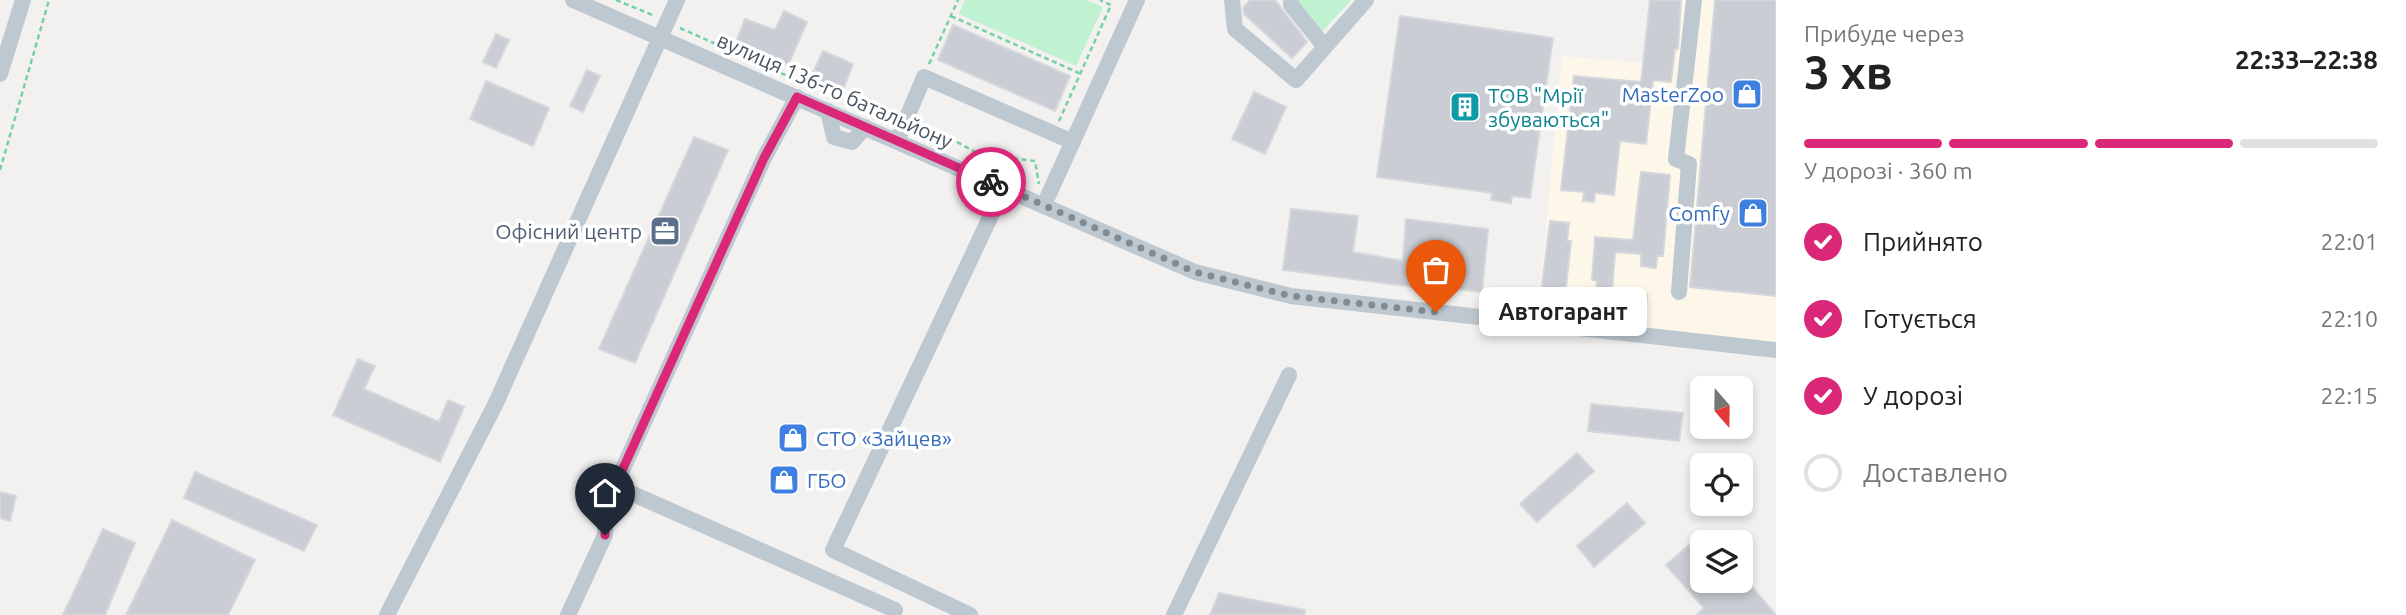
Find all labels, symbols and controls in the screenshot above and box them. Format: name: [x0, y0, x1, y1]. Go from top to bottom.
text: Прибуде через: [1804, 21, 1965, 46]
street label: вулиця 136-го батальйону: [714, 27, 956, 153]
text: 22:33–22:38: [2235, 45, 2378, 74]
text: 3 хв: [1804, 46, 1893, 98]
shop icon: MasterZoo: [1730, 77, 1764, 111]
place label: MasterZoo: [1622, 82, 1724, 106]
place label: ТОВ "Мрії збуваються": [1488, 83, 1609, 131]
building icon: ТОВ "Мрії збуваються": [1448, 90, 1482, 124]
courier: [956, 147, 1026, 217]
text: У дорозі · 360 m: [1804, 158, 1973, 183]
icon: bike: [972, 163, 1010, 201]
shop icon: Comfy: [1736, 196, 1770, 230]
place label: Comfy: [1668, 201, 1730, 225]
office icon: Офісний центр: [648, 214, 682, 248]
place label: Офісний центр: [495, 219, 642, 243]
icon: check: [1804, 223, 1842, 261]
text: Прийнято: [1863, 227, 1983, 256]
text: 22:01: [2320, 229, 2378, 254]
pin: [1406, 240, 1466, 312]
icon: bag: [1417, 251, 1455, 289]
callout: Автогарант: [1478, 288, 1646, 336]
text: Автогарант: [1498, 299, 1628, 324]
icon: check: [1804, 300, 1842, 338]
text: Готується: [1863, 304, 1977, 333]
text: 22:10: [2320, 306, 2378, 331]
north arrow: [1690, 376, 1754, 439]
map controls: [1690, 376, 1753, 593]
icon: check: [1804, 377, 1842, 415]
text: У дорозі: [1863, 381, 1963, 410]
text: 22:15: [2320, 383, 2378, 408]
shop icon: СТО «Зайцев»: [776, 421, 810, 455]
place label: СТО «Зайцев»: [816, 426, 952, 450]
button: locate: [1690, 453, 1753, 516]
text: Доставлено: [1863, 458, 2008, 487]
pin: [575, 463, 635, 535]
shop icon: ГБО: [767, 463, 801, 497]
place label: ГБО: [807, 468, 847, 492]
icon: home: [586, 474, 624, 512]
button: layers: [1690, 530, 1753, 593]

